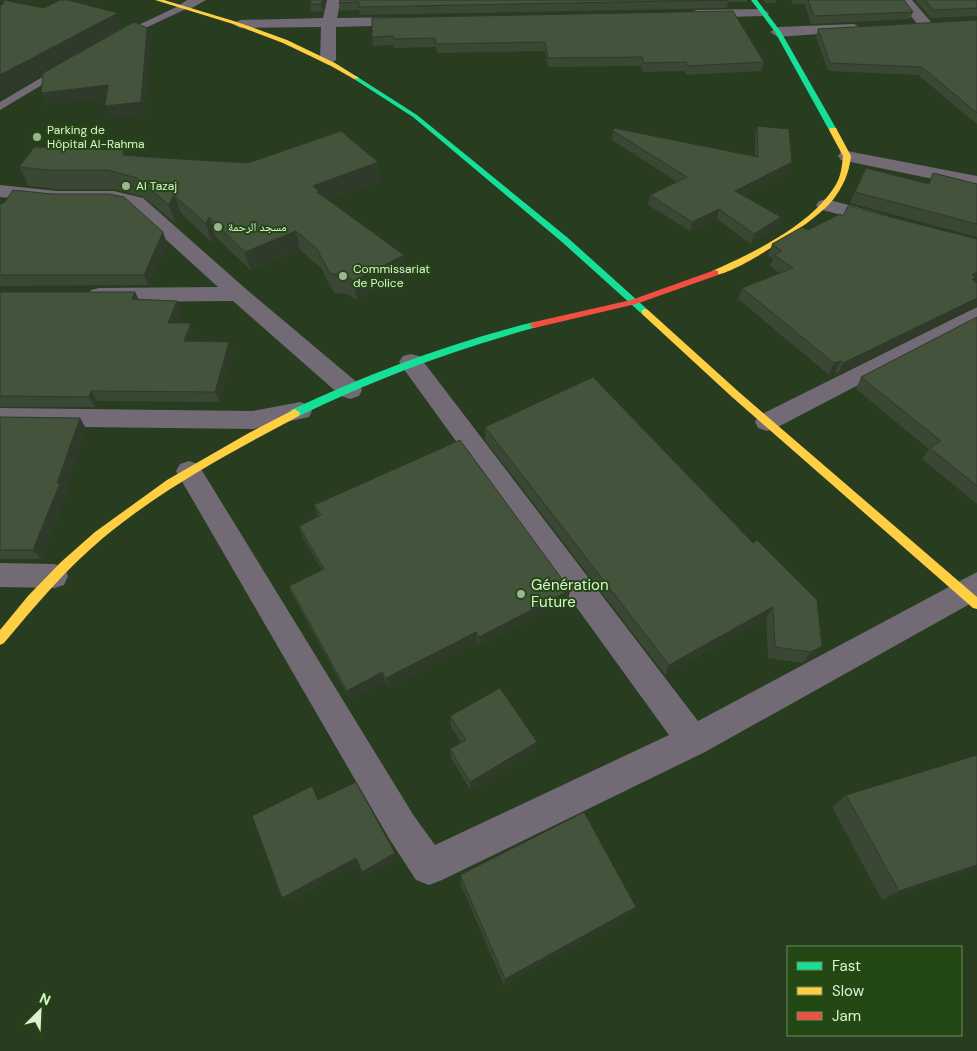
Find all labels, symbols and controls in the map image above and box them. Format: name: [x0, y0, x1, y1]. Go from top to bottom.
place label: Parking de Hôpital Al-Rahma: [47, 122, 145, 152]
marker: Parking de Hôpital Al-Rahma: [31, 131, 43, 143]
place label: Al Tazaj: [136, 178, 177, 194]
marker: Al Tazaj: [120, 180, 132, 192]
place label: مسجد الرحمة: [228, 219, 287, 235]
marker: مسجد الرحمة: [212, 221, 224, 233]
place label: Commissariat de Police: [353, 261, 430, 291]
marker: Commissariat de Police: [337, 270, 349, 282]
place label: Génération Future: [531, 575, 609, 612]
marker: Génération Future: [515, 588, 527, 600]
legend: [787, 946, 962, 1036]
text: Fast: [832, 956, 861, 976]
text: Slow: [832, 981, 865, 1001]
north arrow: [15, 986, 65, 1036]
text: N: [37, 989, 54, 1009]
text: Jam: [832, 1006, 861, 1026]

